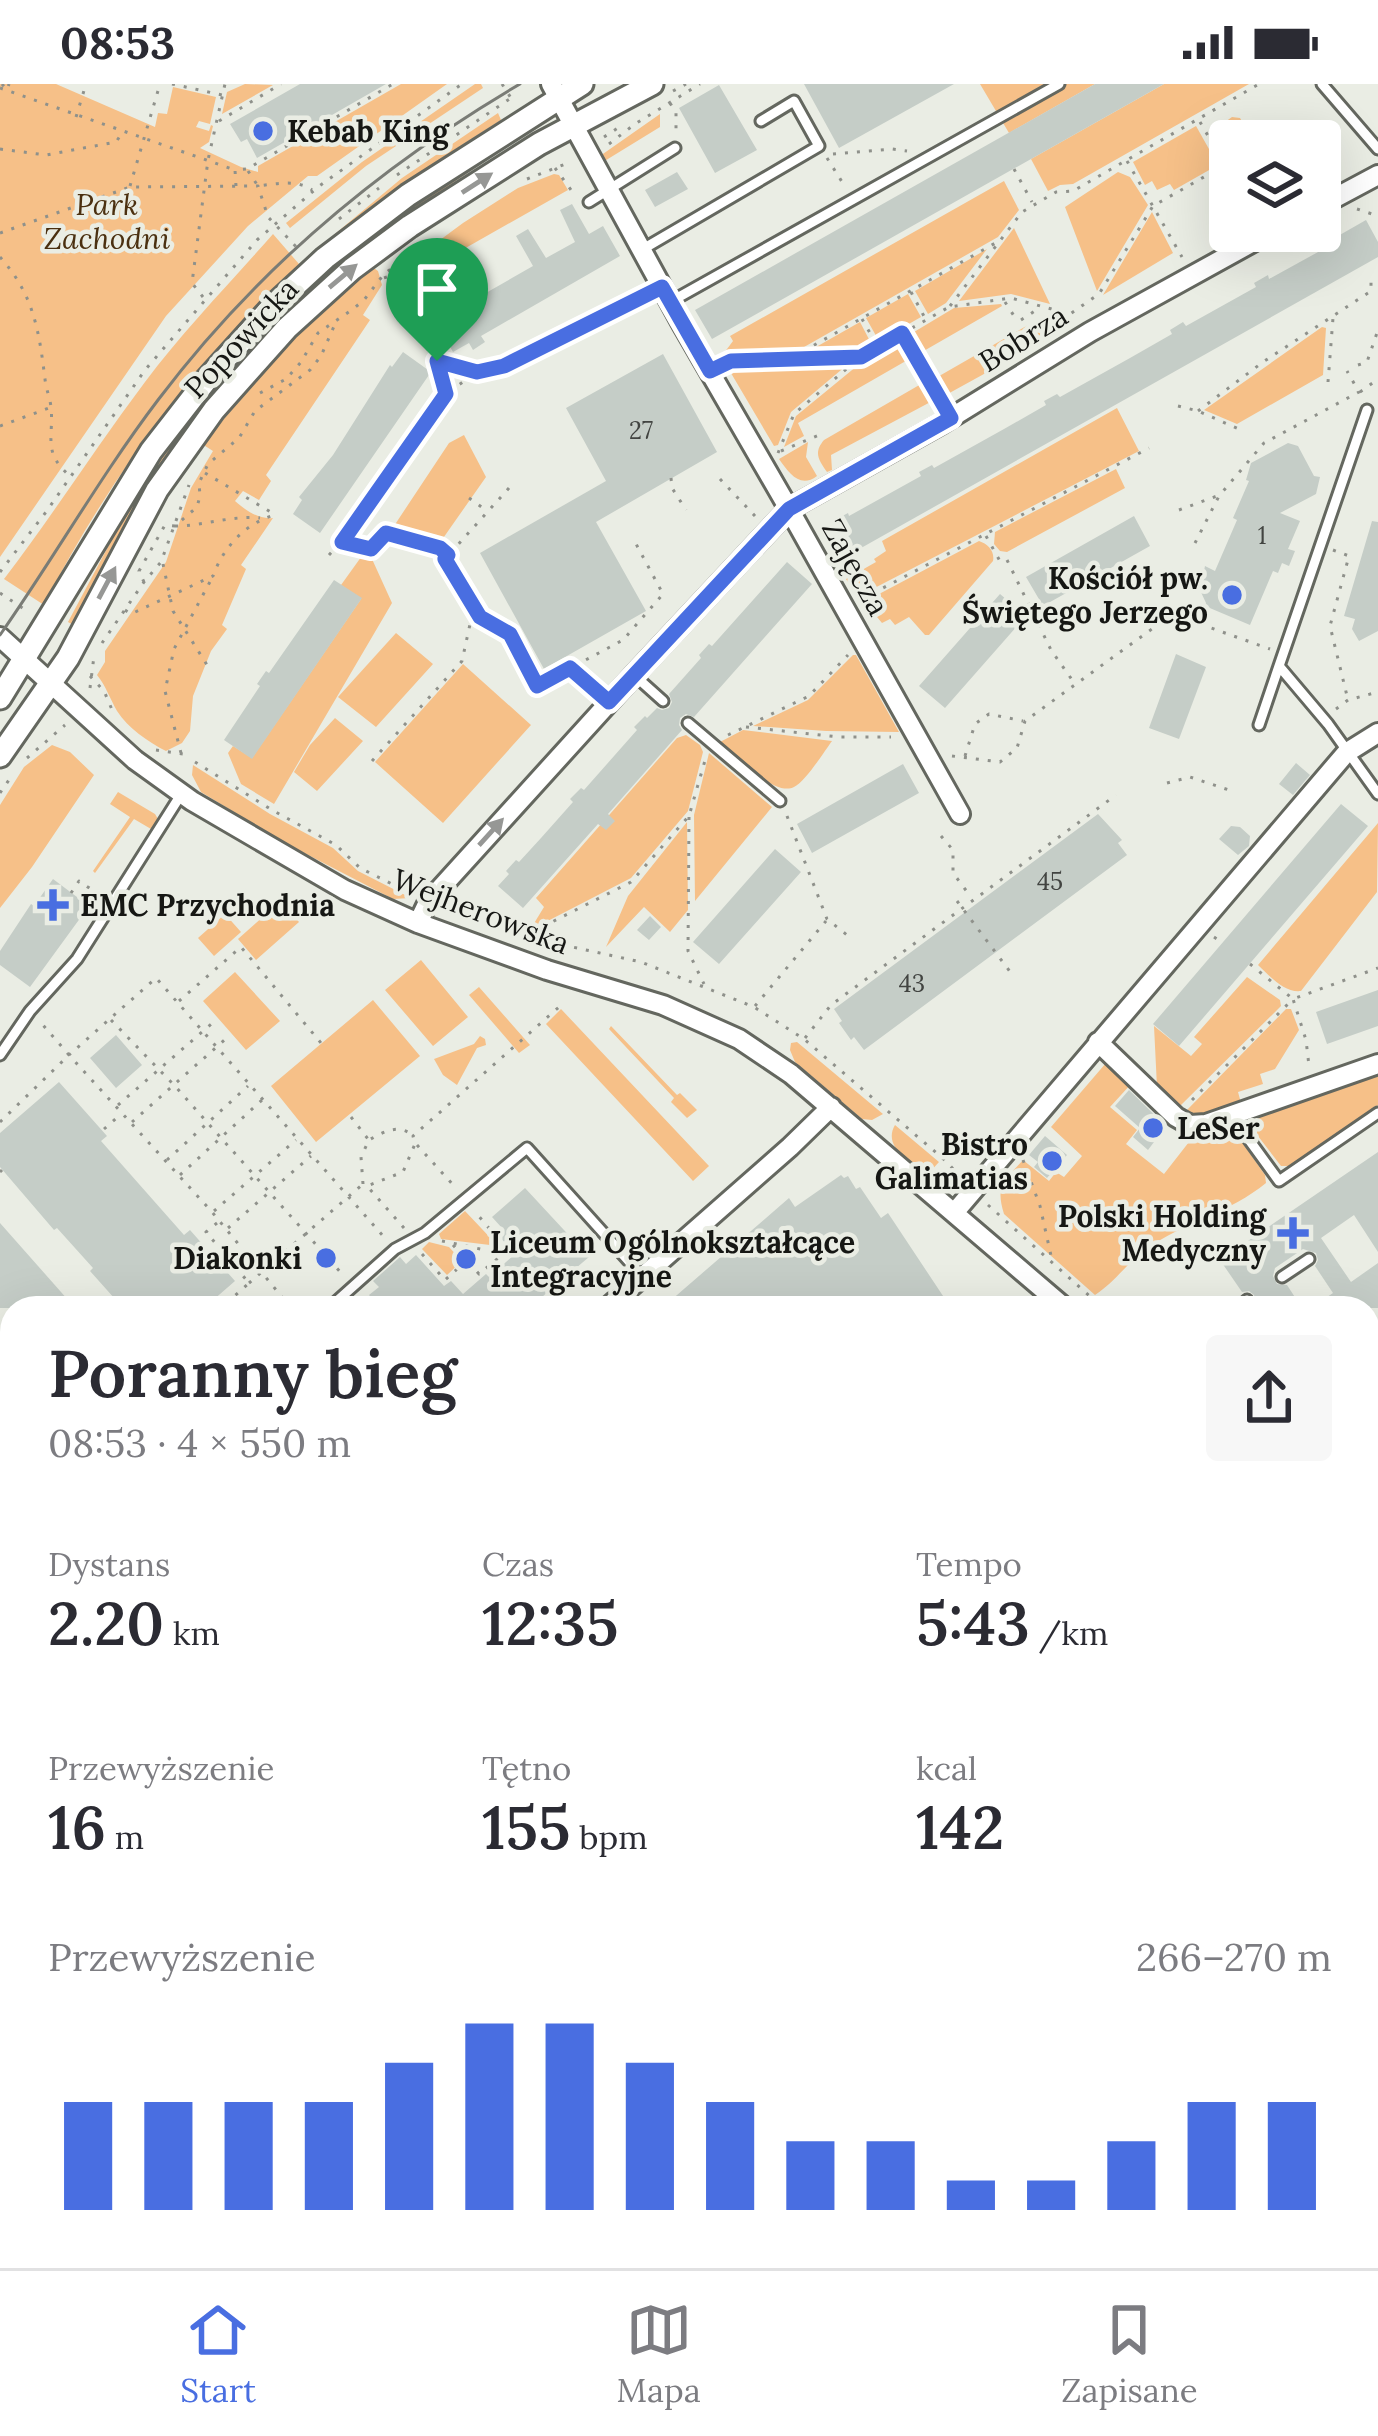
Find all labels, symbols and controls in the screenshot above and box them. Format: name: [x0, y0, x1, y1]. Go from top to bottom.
text: 08:53: [60, 14, 175, 71]
place label: Kebab King: [287, 112, 450, 151]
marker: Kebab King: [250, 118, 276, 144]
map controls: [1209, 120, 1341, 252]
button: layers: [1209, 120, 1341, 252]
one-way arrow: [460, 172, 493, 194]
park label: Park Zachodni: [44, 185, 171, 257]
pin: [386, 238, 488, 361]
icon: arrive: [404, 256, 470, 322]
one-way arrow: [328, 264, 358, 290]
street label: Popowicka: [176, 270, 306, 406]
street label: Bobrza: [972, 296, 1074, 380]
house number: 27: [629, 415, 653, 446]
street label: Zajęcza: [813, 512, 898, 622]
house number: 1: [1258, 520, 1266, 551]
place label: Kościół pw. Świętego Jerzego: [962, 559, 1208, 632]
one-way arrow: [96, 565, 116, 600]
marker: Kościół pw. Świętego Jerzego: [1219, 582, 1245, 608]
one-way arrow: [477, 818, 504, 847]
street label: Wejherowska: [387, 860, 575, 963]
house number: 45: [1037, 866, 1063, 897]
place label: EMC Przychodnia: [80, 886, 335, 925]
marker: EMC Przychodnia: [37, 889, 69, 921]
house number: 43: [899, 968, 925, 999]
place label: LeSer: [1177, 1109, 1260, 1147]
marker: LeSer: [1140, 1115, 1166, 1141]
place label: Bistro Galimatias: [875, 1125, 1028, 1197]
marker: Bistro Galimatias: [1039, 1148, 1065, 1174]
place label: Polski Holding Medyczny: [1058, 1197, 1267, 1270]
marker: Polski Holding Medyczny: [1277, 1217, 1309, 1249]
place label: Liceum Ogólnokształcące Integracyjne: [490, 1223, 855, 1296]
place label: Diakonki: [173, 1239, 302, 1277]
marker: Diakonki: [313, 1245, 339, 1271]
marker: Liceum Ogólnokształcące Integracyjne: [453, 1246, 479, 1272]
text: Poranny bieg: [48, 1331, 457, 1415]
button: share: [1206, 1335, 1332, 1461]
text: 08:53 · 4 × 550 m: [48, 1418, 351, 1468]
text: Dystans: [48, 1543, 170, 1585]
text: Czas: [482, 1543, 554, 1585]
text: Tempo: [916, 1543, 1022, 1585]
text: 2.20: [48, 1585, 164, 1661]
text: 12:35: [482, 1585, 619, 1661]
text: 5:43: [916, 1585, 1030, 1661]
text: km: [164, 1612, 220, 1654]
text: /km: [1030, 1612, 1108, 1654]
text: Przewyższenie: [48, 1747, 274, 1789]
text: Tętno: [482, 1747, 571, 1789]
text: kcal: [916, 1747, 977, 1789]
text: 16: [48, 1789, 106, 1865]
text: 155: [482, 1789, 571, 1865]
text: 142: [916, 1789, 1004, 1865]
text: m: [106, 1816, 144, 1858]
text: bpm: [571, 1816, 648, 1858]
text: Przewyższenie: [48, 1932, 316, 1982]
text: 266–270 m: [1136, 1932, 1332, 1982]
tab: Start: [180, 2297, 256, 2411]
tab: Mapa: [617, 2297, 701, 2411]
tab: Zapisane: [1061, 2297, 1198, 2411]

